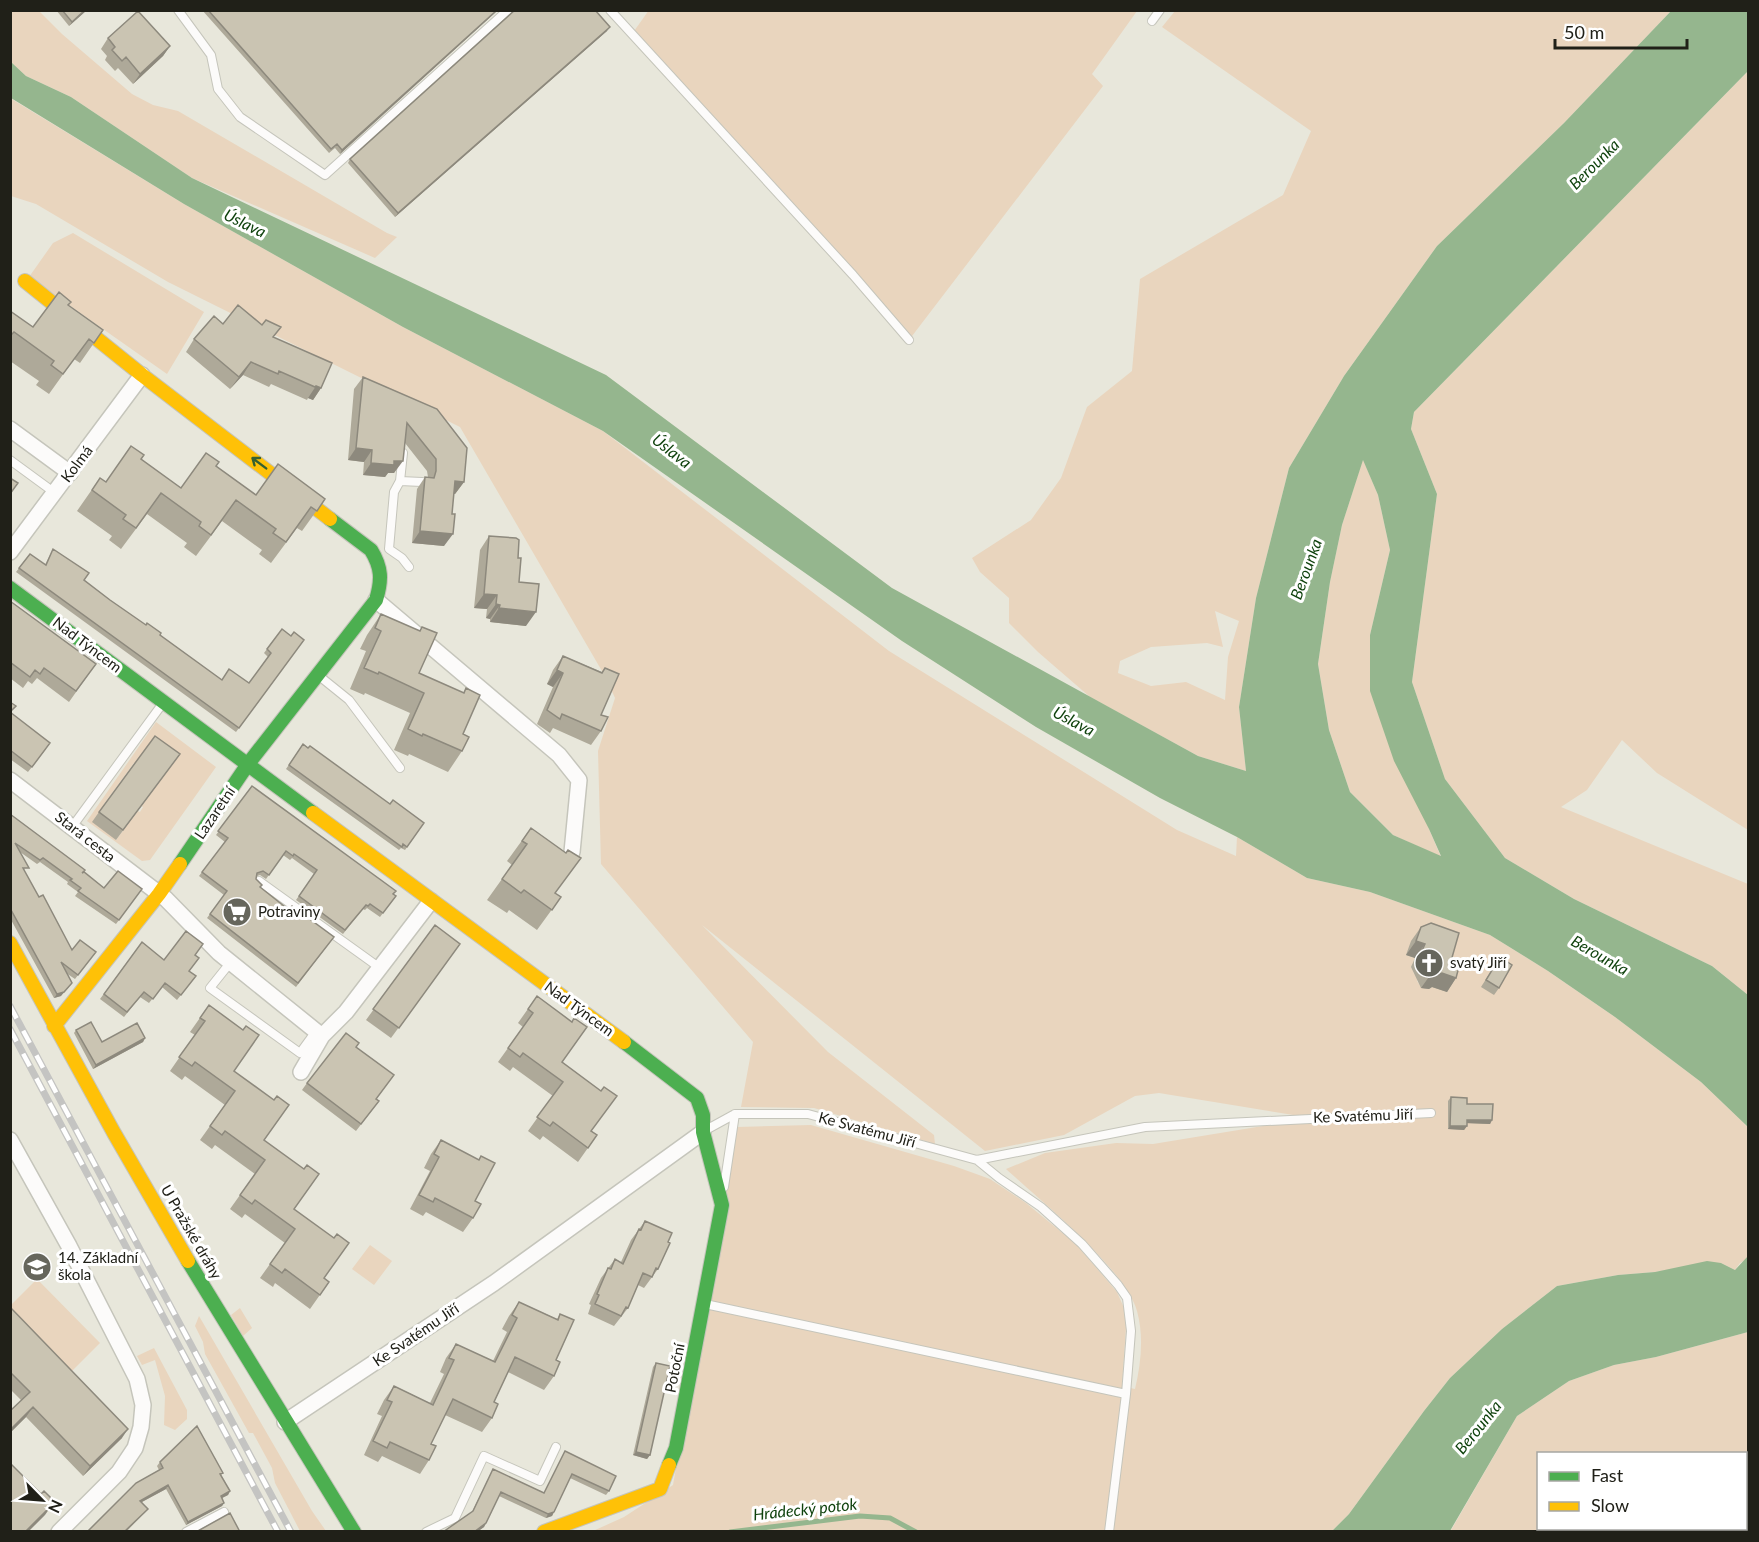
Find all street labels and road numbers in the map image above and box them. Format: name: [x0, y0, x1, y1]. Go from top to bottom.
street label: Kolmá: [57, 442, 96, 485]
street label: Nad Týncem: [50, 613, 126, 676]
street label: Lazaretní: [190, 781, 239, 842]
street label: Stará cesta: [52, 807, 119, 865]
street label: Nad Týncem: [541, 977, 618, 1039]
street label: Ke Svatému Jiří: [1313, 1104, 1415, 1126]
street label: Ke Svatému Jiří: [817, 1107, 919, 1151]
street label: U Pražské dráhy: [158, 1181, 226, 1282]
street label: Ke Svatému Jiří: [369, 1298, 463, 1370]
street label: Potoční: [660, 1340, 688, 1394]

